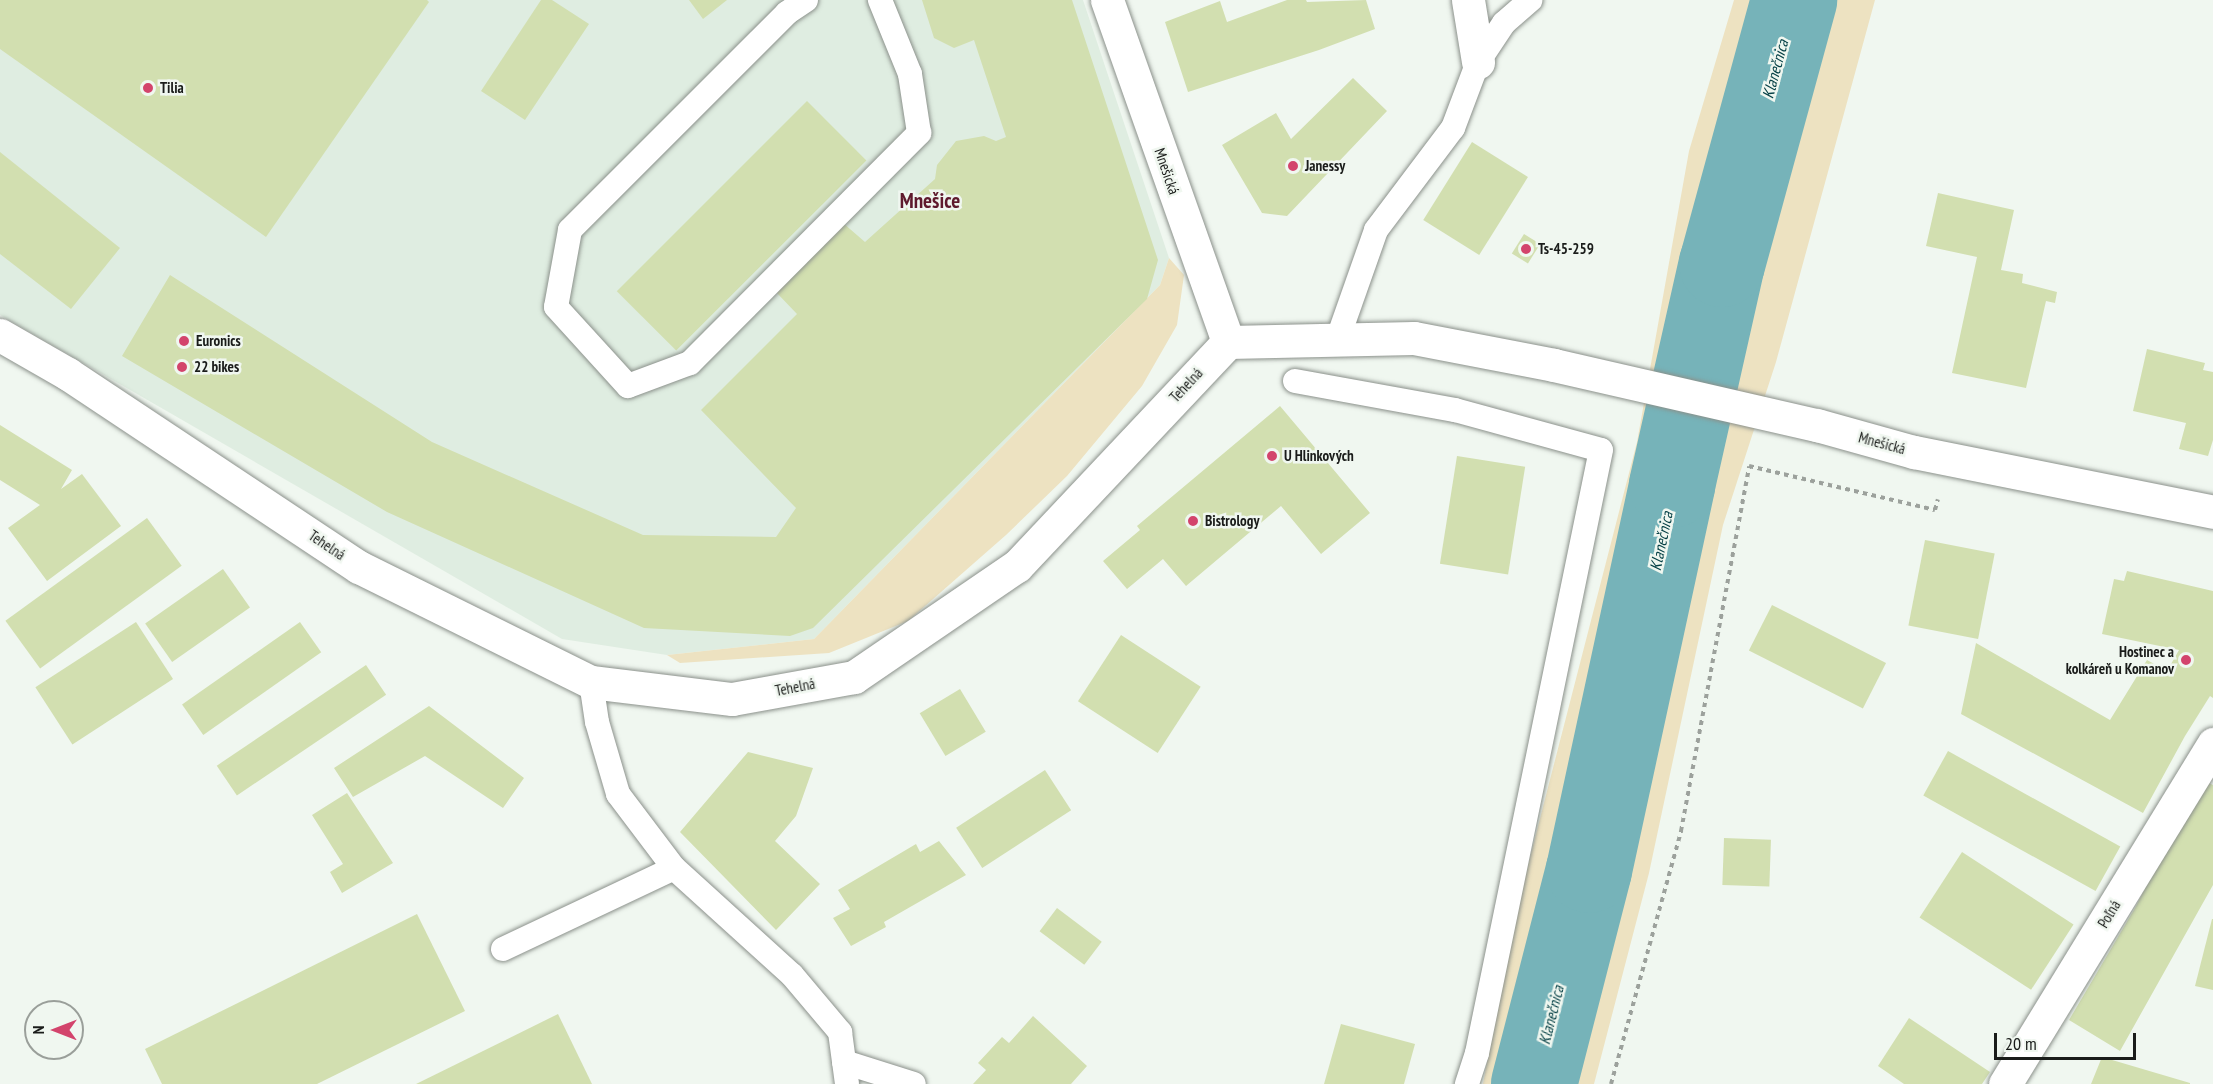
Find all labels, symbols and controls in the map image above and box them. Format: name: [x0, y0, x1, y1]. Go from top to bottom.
water label: Klanečnica: [1758, 38, 1792, 100]
place label: Tilia: [160, 79, 184, 97]
marker: Tilia: [141, 81, 155, 95]
street label: Mnešická: [1151, 145, 1183, 197]
place label: Janessy: [1305, 157, 1345, 175]
marker: Janessy: [1286, 159, 1300, 173]
district label: Mnešice: [900, 188, 960, 214]
place label: Ts-45-259: [1538, 240, 1594, 258]
marker: Ts-45-259: [1519, 242, 1533, 256]
place label: Euronics: [196, 332, 241, 350]
marker: Euronics: [177, 334, 191, 348]
place label: 22 bikes: [194, 358, 239, 376]
marker: 22 bikes: [175, 360, 189, 374]
street label: Tehelná: [1166, 364, 1206, 406]
street label: Mnešická: [1857, 428, 1907, 458]
place label: U Hlinkových: [1284, 447, 1354, 465]
marker: U Hlinkových: [1265, 449, 1279, 463]
water label: Klanečnica: [1645, 510, 1677, 572]
place label: Bistrology: [1205, 512, 1259, 530]
marker: Bistrology: [1186, 514, 1200, 528]
street label: Tehelná: [305, 526, 349, 564]
place label: Hostinec a kolkáreň u Komanov: [2066, 642, 2174, 677]
marker: Hostinec a kolkáreň u Komanov: [2179, 653, 2193, 667]
street label: Tehelná: [774, 674, 816, 700]
street label: Poľná: [2094, 897, 2124, 931]
water label: Klanečnica: [1534, 984, 1568, 1046]
north arrow: [24, 1000, 84, 1060]
scale bar: [1997, 1021, 2140, 1059]
text: N: [28, 1026, 48, 1034]
text: 20 m: [2005, 1032, 2037, 1055]

